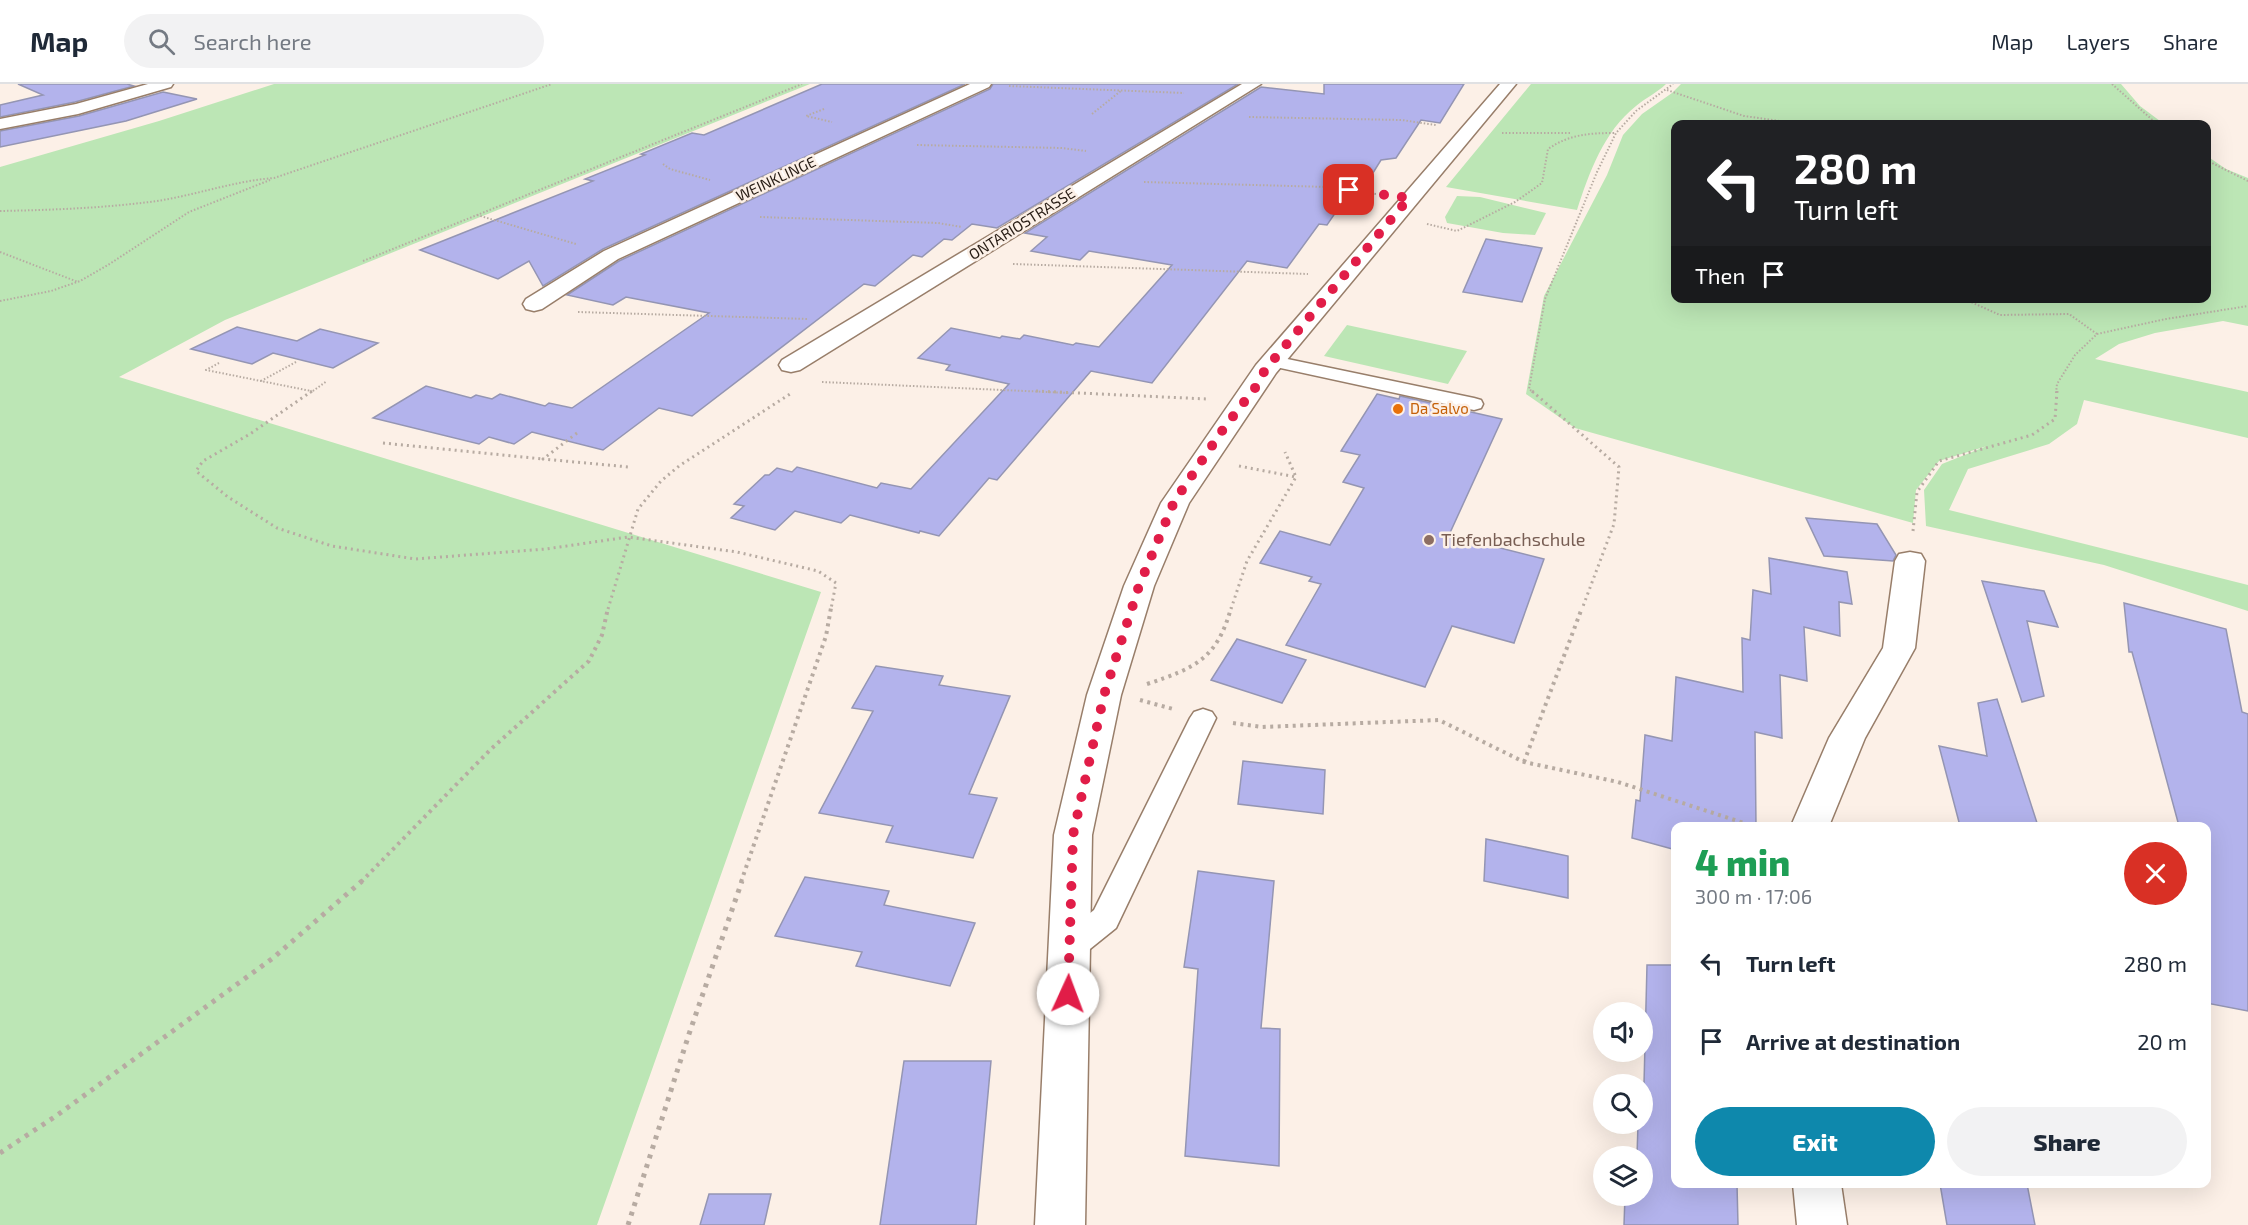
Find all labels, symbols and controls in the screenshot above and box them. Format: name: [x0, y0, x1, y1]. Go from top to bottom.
search box: [124, 14, 544, 68]
text: Map: [30, 24, 88, 58]
icon: search: [145, 25, 178, 58]
text: Search here: [193, 28, 312, 54]
text: Map: [1991, 29, 2033, 54]
text: Layers: [2066, 29, 2130, 54]
text: Share: [2163, 29, 2218, 54]
text: 280 m: [1794, 142, 1917, 192]
icon: left: [1695, 144, 1773, 222]
street label: WEINKLINGE: [733, 152, 818, 204]
pin: [1323, 164, 1374, 215]
icon: arrive: [1332, 173, 1365, 206]
street label: ONTARIOSTRASSE: [965, 183, 1078, 263]
text: Turn left: [1794, 193, 1898, 225]
icon: arrive: [1757, 258, 1790, 291]
text: Then: [1695, 262, 1745, 288]
place label: Da Salvo: [1410, 399, 1469, 417]
marker: Da Salvo: [1391, 402, 1405, 416]
place label: Tiefenbachschule: [1441, 528, 1586, 550]
marker: Tiefenbachschule: [1422, 533, 1436, 547]
text: 4 min: [1695, 840, 1790, 883]
button: close: [2124, 842, 2187, 905]
text: 300 m · 17:06: [1695, 884, 1812, 908]
icon: left: [1695, 947, 1728, 980]
text: Turn left: [1746, 950, 1835, 976]
text: 280 m: [2124, 950, 2187, 976]
position arrow: [1036, 962, 1100, 1026]
map controls: [1593, 1002, 1653, 1206]
button: sound: [1593, 1002, 1653, 1062]
icon: arrive: [1695, 1025, 1728, 1058]
text: Arrive at destination: [1746, 1028, 1960, 1054]
text: 20 m: [2137, 1028, 2187, 1054]
button: search: [1593, 1074, 1653, 1134]
button: Exit: [1695, 1107, 1935, 1176]
button: Share: [1947, 1107, 2187, 1176]
button: layers: [1593, 1146, 1653, 1206]

